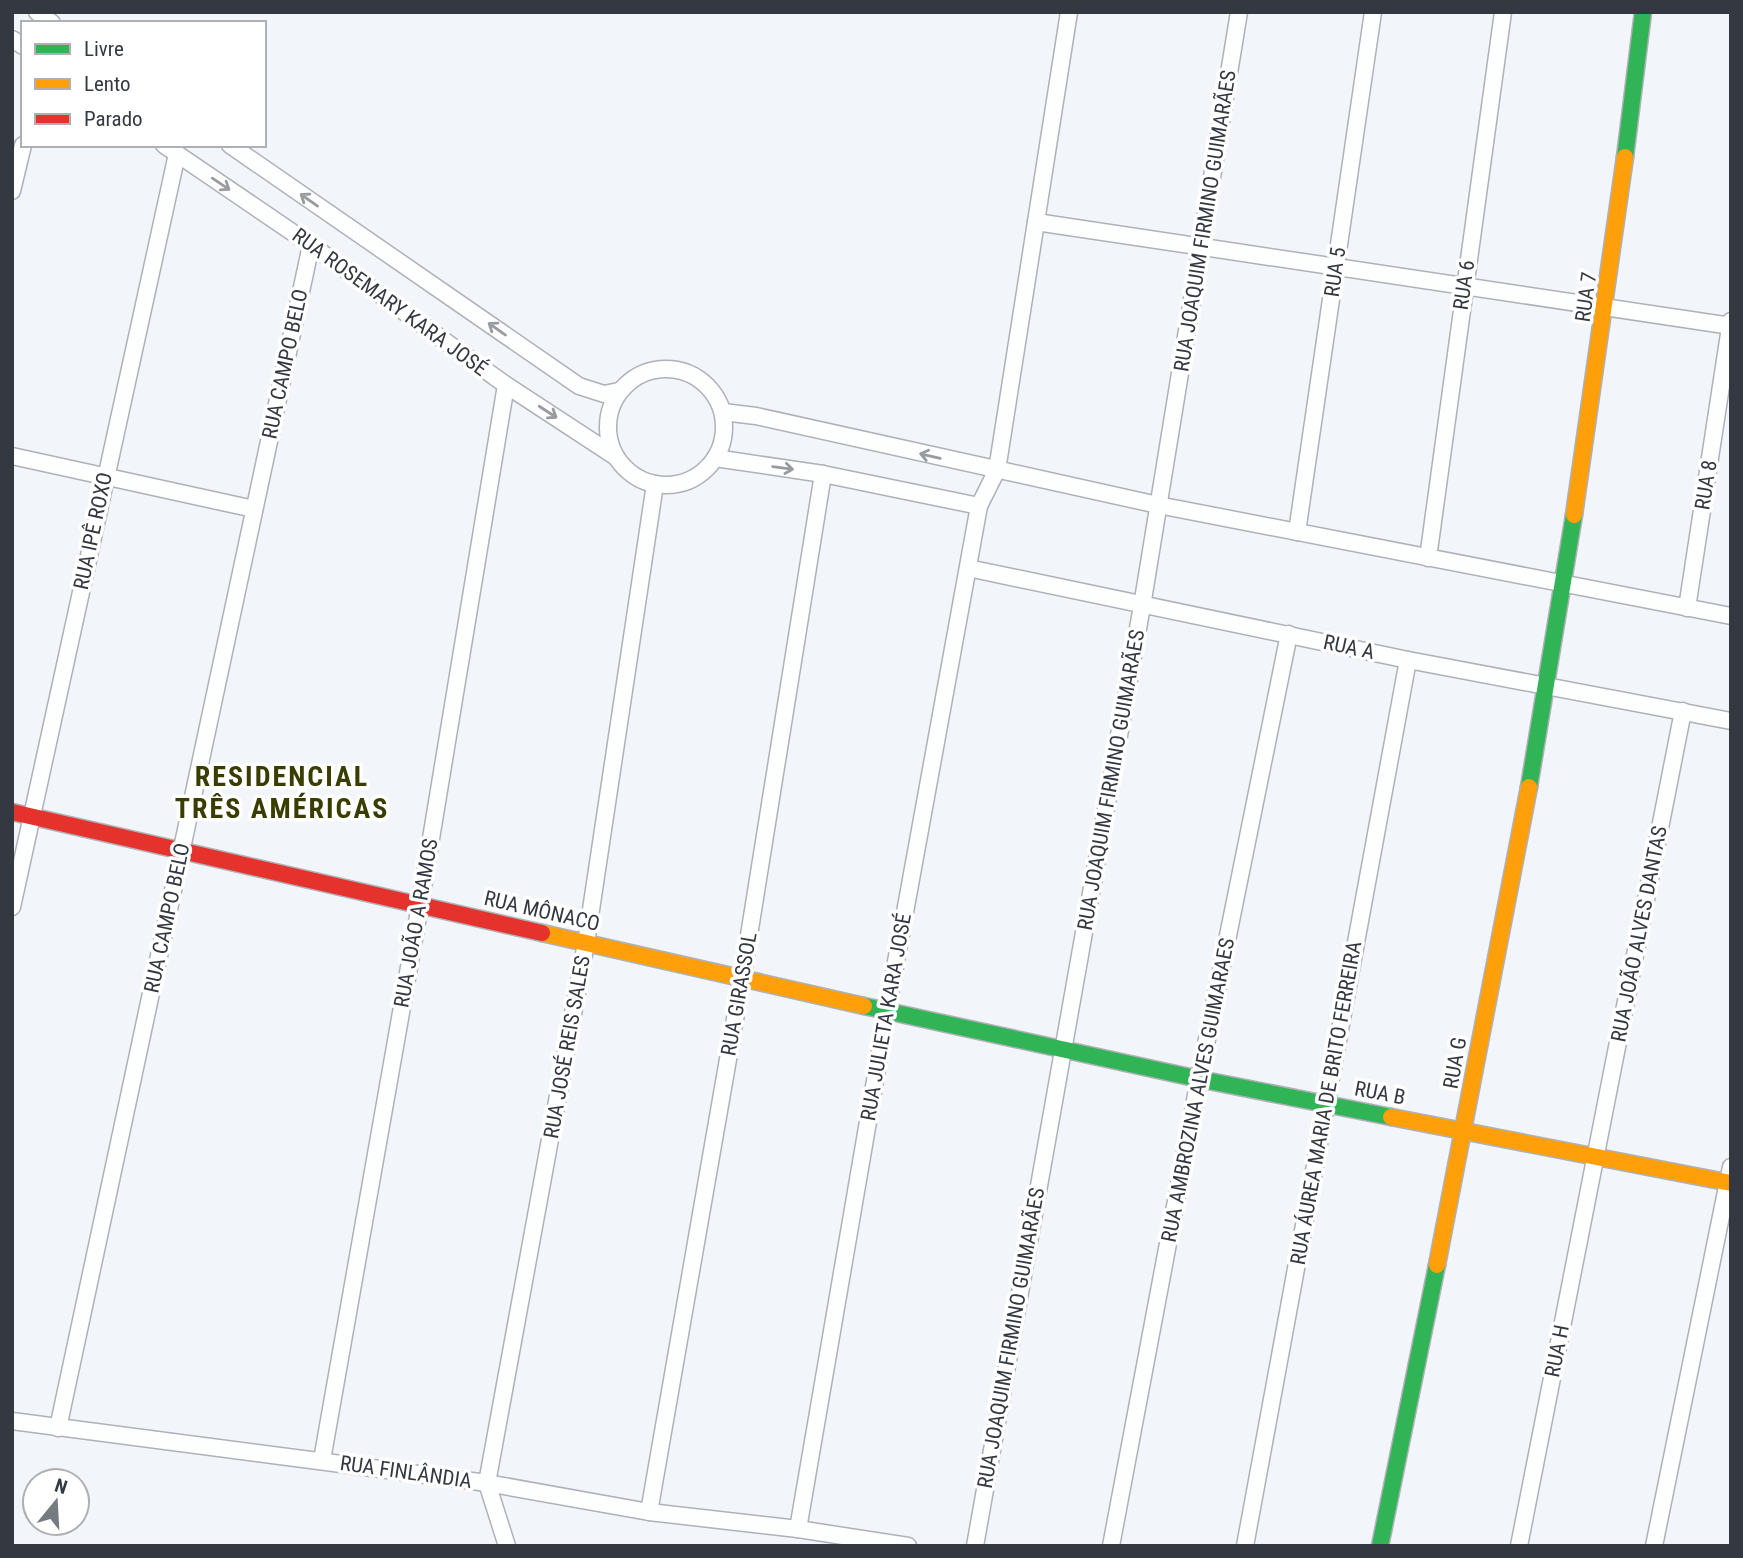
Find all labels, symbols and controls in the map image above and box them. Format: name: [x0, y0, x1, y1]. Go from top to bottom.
legend: [21, 21, 266, 147]
text: Livre: [84, 37, 124, 61]
street label: RUA JOAQUIM FIRMINO GUIMARÃES: [1169, 68, 1241, 373]
text: Lento: [84, 72, 131, 96]
text: Parado: [84, 107, 143, 131]
one-way arrow: [210, 177, 230, 191]
one-way arrow: [300, 193, 319, 207]
street label: RUA ROSEMARY KARA JOSÉ: [288, 223, 492, 381]
street label: RUA 5: [1320, 246, 1350, 298]
street label: RUA 6: [1449, 259, 1479, 311]
street label: RUA 7: [1571, 271, 1601, 323]
street label: RUA CAMPO BELO: [257, 287, 313, 441]
one-way arrow: [488, 322, 507, 336]
one-way arrow: [537, 406, 557, 420]
one-way arrow: [919, 449, 942, 462]
street label: RUA 8: [1690, 458, 1722, 512]
one-way arrow: [771, 462, 794, 475]
street label: RUA IPÊ ROXO: [69, 470, 117, 592]
street label: RUA JOAQUIM FIRMINO GUIMARÃES: [1073, 628, 1149, 932]
street label: RUA A: [1321, 630, 1377, 664]
district label: RESIDENCIAL TRÊS AMÉRICAS: [175, 760, 389, 825]
street label: RUA JOÃO ALVES DANTAS: [1606, 824, 1672, 1044]
street label: RUA JOÃO A RAMOS: [389, 837, 443, 1009]
street label: RUA CAMPO BELO: [139, 841, 195, 995]
street label: RUA MÔNACO: [482, 886, 602, 936]
street label: RUA JULIETA KARA JOSÉ: [856, 911, 916, 1123]
street label: RUA GIRASSOL: [716, 930, 762, 1058]
street label: RUA AMBROZINA ALVES GUIMARAES: [1157, 936, 1239, 1244]
street label: RUA ÁUREA MARIA DE BRITO FERREIRA: [1286, 939, 1366, 1267]
street label: RUA JOSÉ REIS SALES: [539, 954, 595, 1140]
street label: RUA G: [1439, 1035, 1471, 1091]
street label: RUA B: [1353, 1076, 1407, 1110]
street label: RUA JOAQUIM FIRMINO GUIMARÃES: [973, 1186, 1049, 1490]
street label: RUA H: [1540, 1323, 1574, 1379]
street label: RUA FINLÂNDIA: [339, 1451, 473, 1493]
north arrow: [21, 1467, 91, 1537]
text: N: [52, 1474, 70, 1499]

